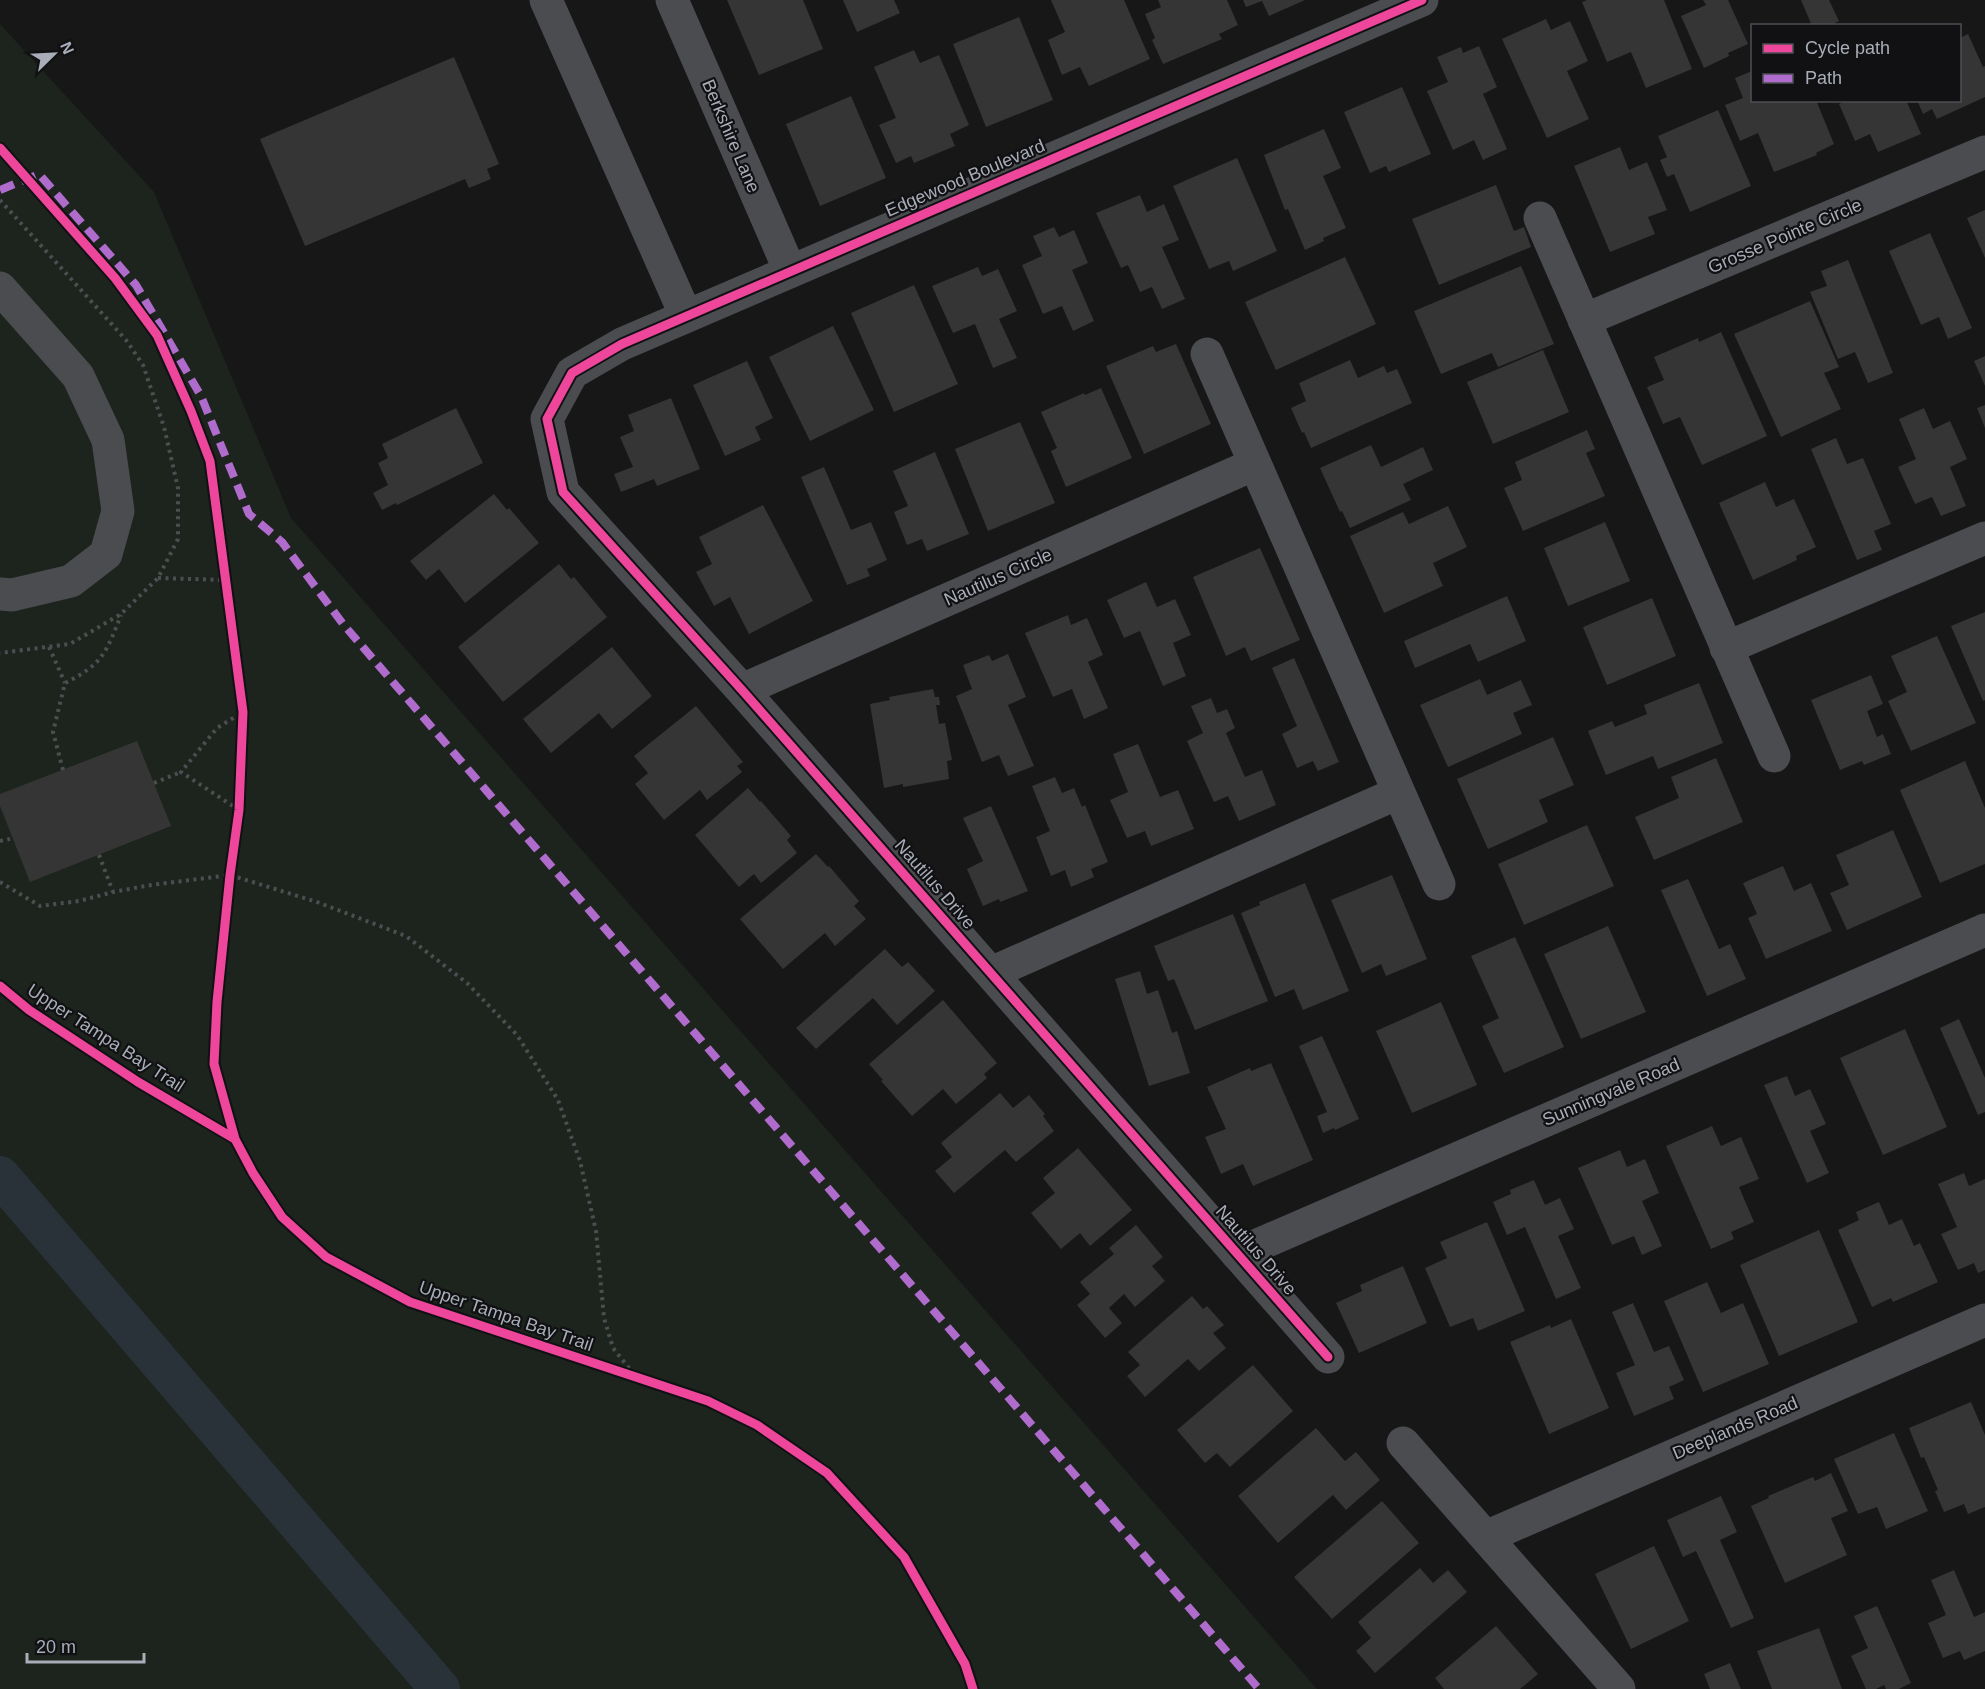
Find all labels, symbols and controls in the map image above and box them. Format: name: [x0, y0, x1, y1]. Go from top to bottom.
north arrow: [24, 24, 84, 84]
legend: [1751, 24, 1961, 102]
text: Cycle path: [1805, 38, 1890, 58]
text: N: [57, 39, 77, 57]
text: Path: [1805, 68, 1842, 88]
street label: Berkshire Lane: [698, 76, 764, 196]
street label: Edgewood Boulevard: [882, 135, 1048, 221]
street label: Grosse Pointe Circle: [1705, 195, 1865, 277]
street label: Nautilus Circle: [941, 544, 1055, 610]
street label: Nautilus Drive: [891, 835, 979, 933]
street label: Upper Tampa Bay Trail: [24, 980, 188, 1096]
street label: Sunningvale Road: [1539, 1054, 1683, 1130]
street label: Nautilus Drive: [1212, 1201, 1300, 1299]
street label: Upper Tampa Bay Trail: [416, 1277, 596, 1355]
street label: Deeplands Road: [1669, 1393, 1801, 1463]
scale bar: [27, 1626, 144, 1664]
text: 20 m: [36, 1637, 76, 1657]

